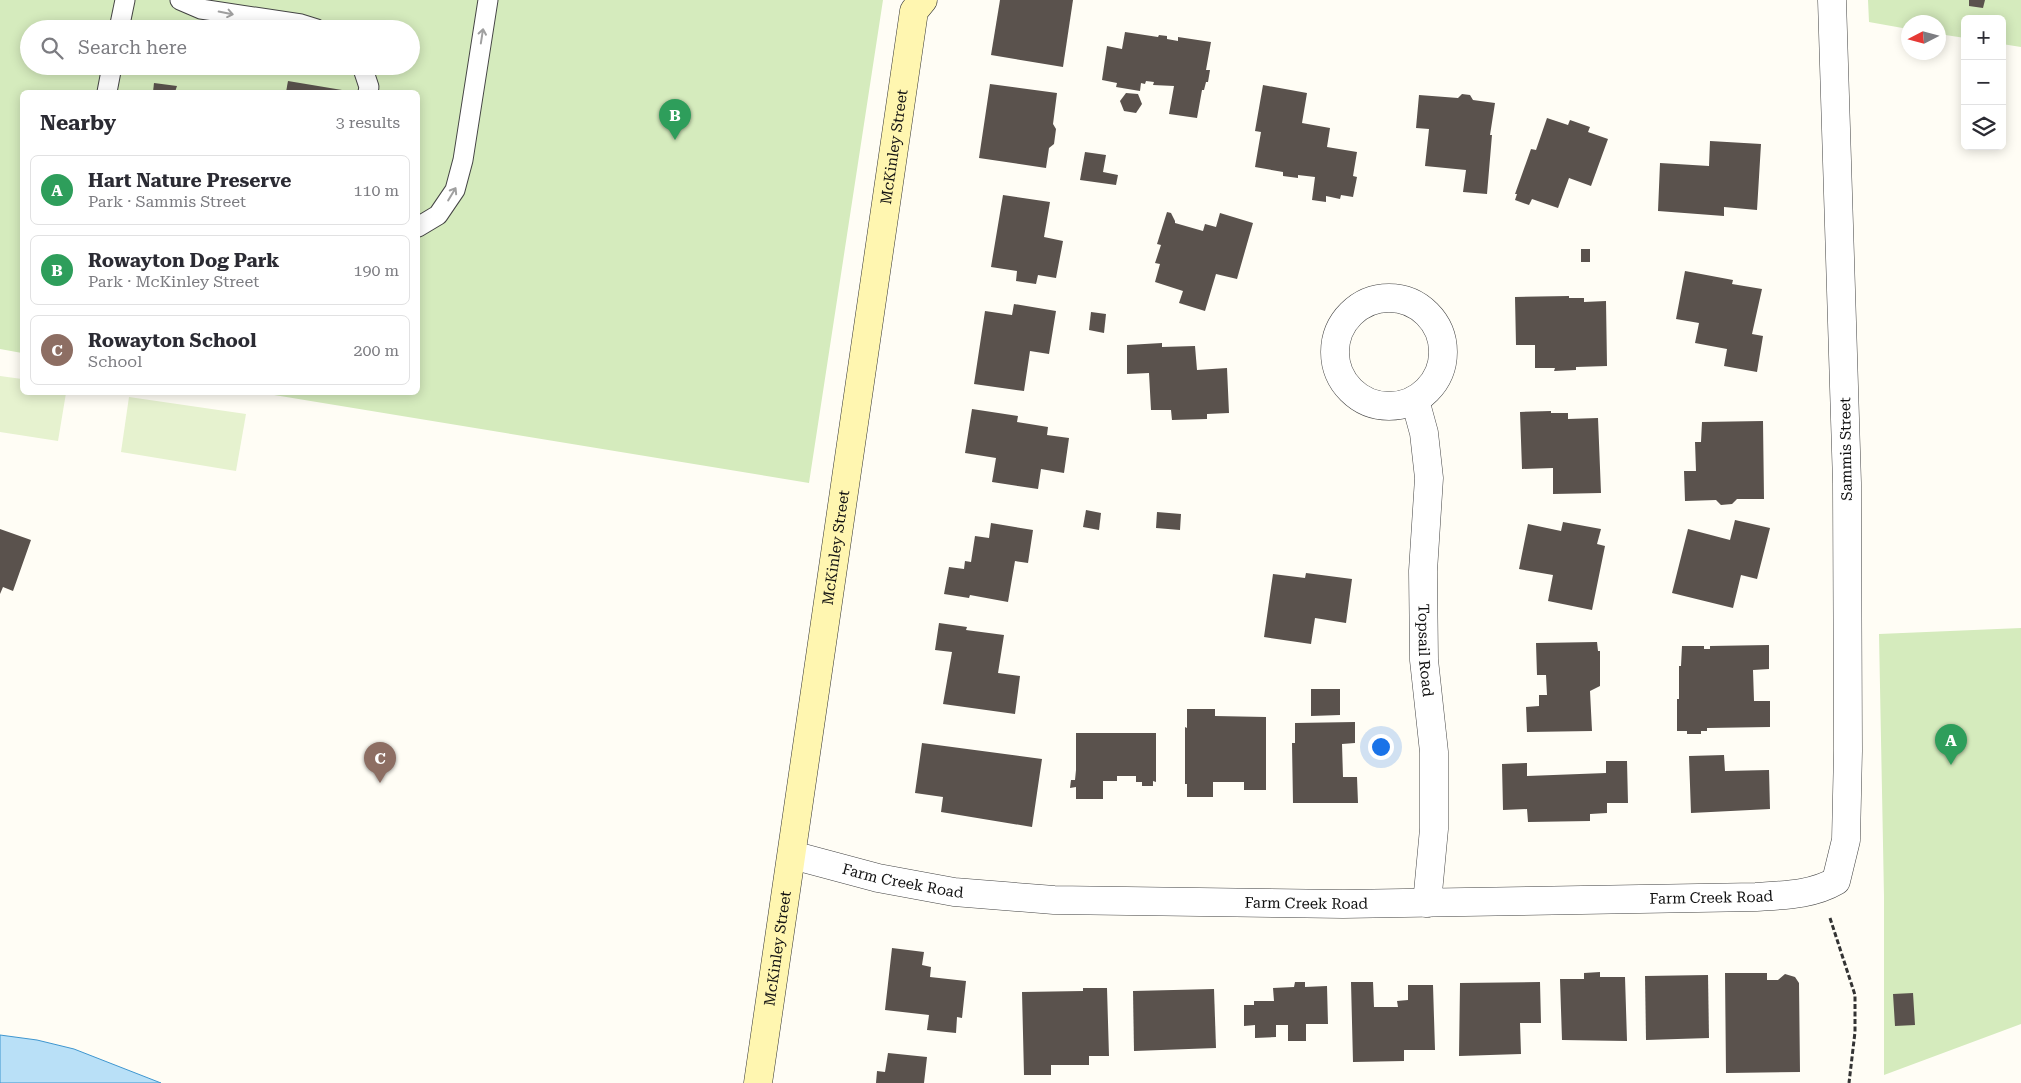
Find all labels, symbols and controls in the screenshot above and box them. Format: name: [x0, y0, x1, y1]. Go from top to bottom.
one-way arrow: [218, 9, 234, 19]
north arrow: [1901, 15, 1946, 60]
map controls: [1961, 15, 2006, 150]
button: +: [1961, 15, 2006, 60]
search box: [20, 20, 420, 75]
one-way arrow: [478, 28, 488, 44]
icon: search: [38, 34, 66, 62]
text: Search here: [78, 36, 187, 59]
button: −: [1961, 60, 2006, 105]
street label: McKinley Street: [877, 88, 912, 206]
pin: B: [659, 99, 691, 140]
button: layers: [1961, 105, 2006, 150]
text: Nearby: [40, 111, 116, 135]
text: 3 results: [336, 113, 400, 132]
text: Hart Nature Preserve: [88, 169, 291, 192]
text: A: [51, 181, 63, 200]
text: 110 m: [353, 181, 399, 200]
one-way arrow: [447, 188, 457, 202]
text: Park · Sammis Street: [88, 192, 246, 211]
text: Rowayton Dog Park: [88, 249, 279, 272]
text: B: [51, 261, 63, 280]
text: 190 m: [353, 261, 399, 280]
text: Park · McKinley Street: [88, 272, 259, 291]
text: Rowayton School: [88, 329, 256, 352]
text: C: [51, 341, 63, 360]
text: 200 m: [353, 341, 399, 360]
text: School: [88, 352, 142, 371]
street label: Sammis Street: [1836, 397, 1856, 501]
street label: McKinley Street: [819, 488, 853, 606]
street label: Topsail Road: [1414, 604, 1437, 698]
pin: A: [1935, 724, 1967, 765]
your location: [1368, 734, 1394, 760]
pin: C: [364, 742, 396, 783]
street label: Farm Creek Road: [840, 860, 965, 902]
street label: Farm Creek Road: [1649, 887, 1774, 908]
street label: McKinley Street: [760, 889, 795, 1007]
street label: Farm Creek Road: [1244, 894, 1369, 913]

